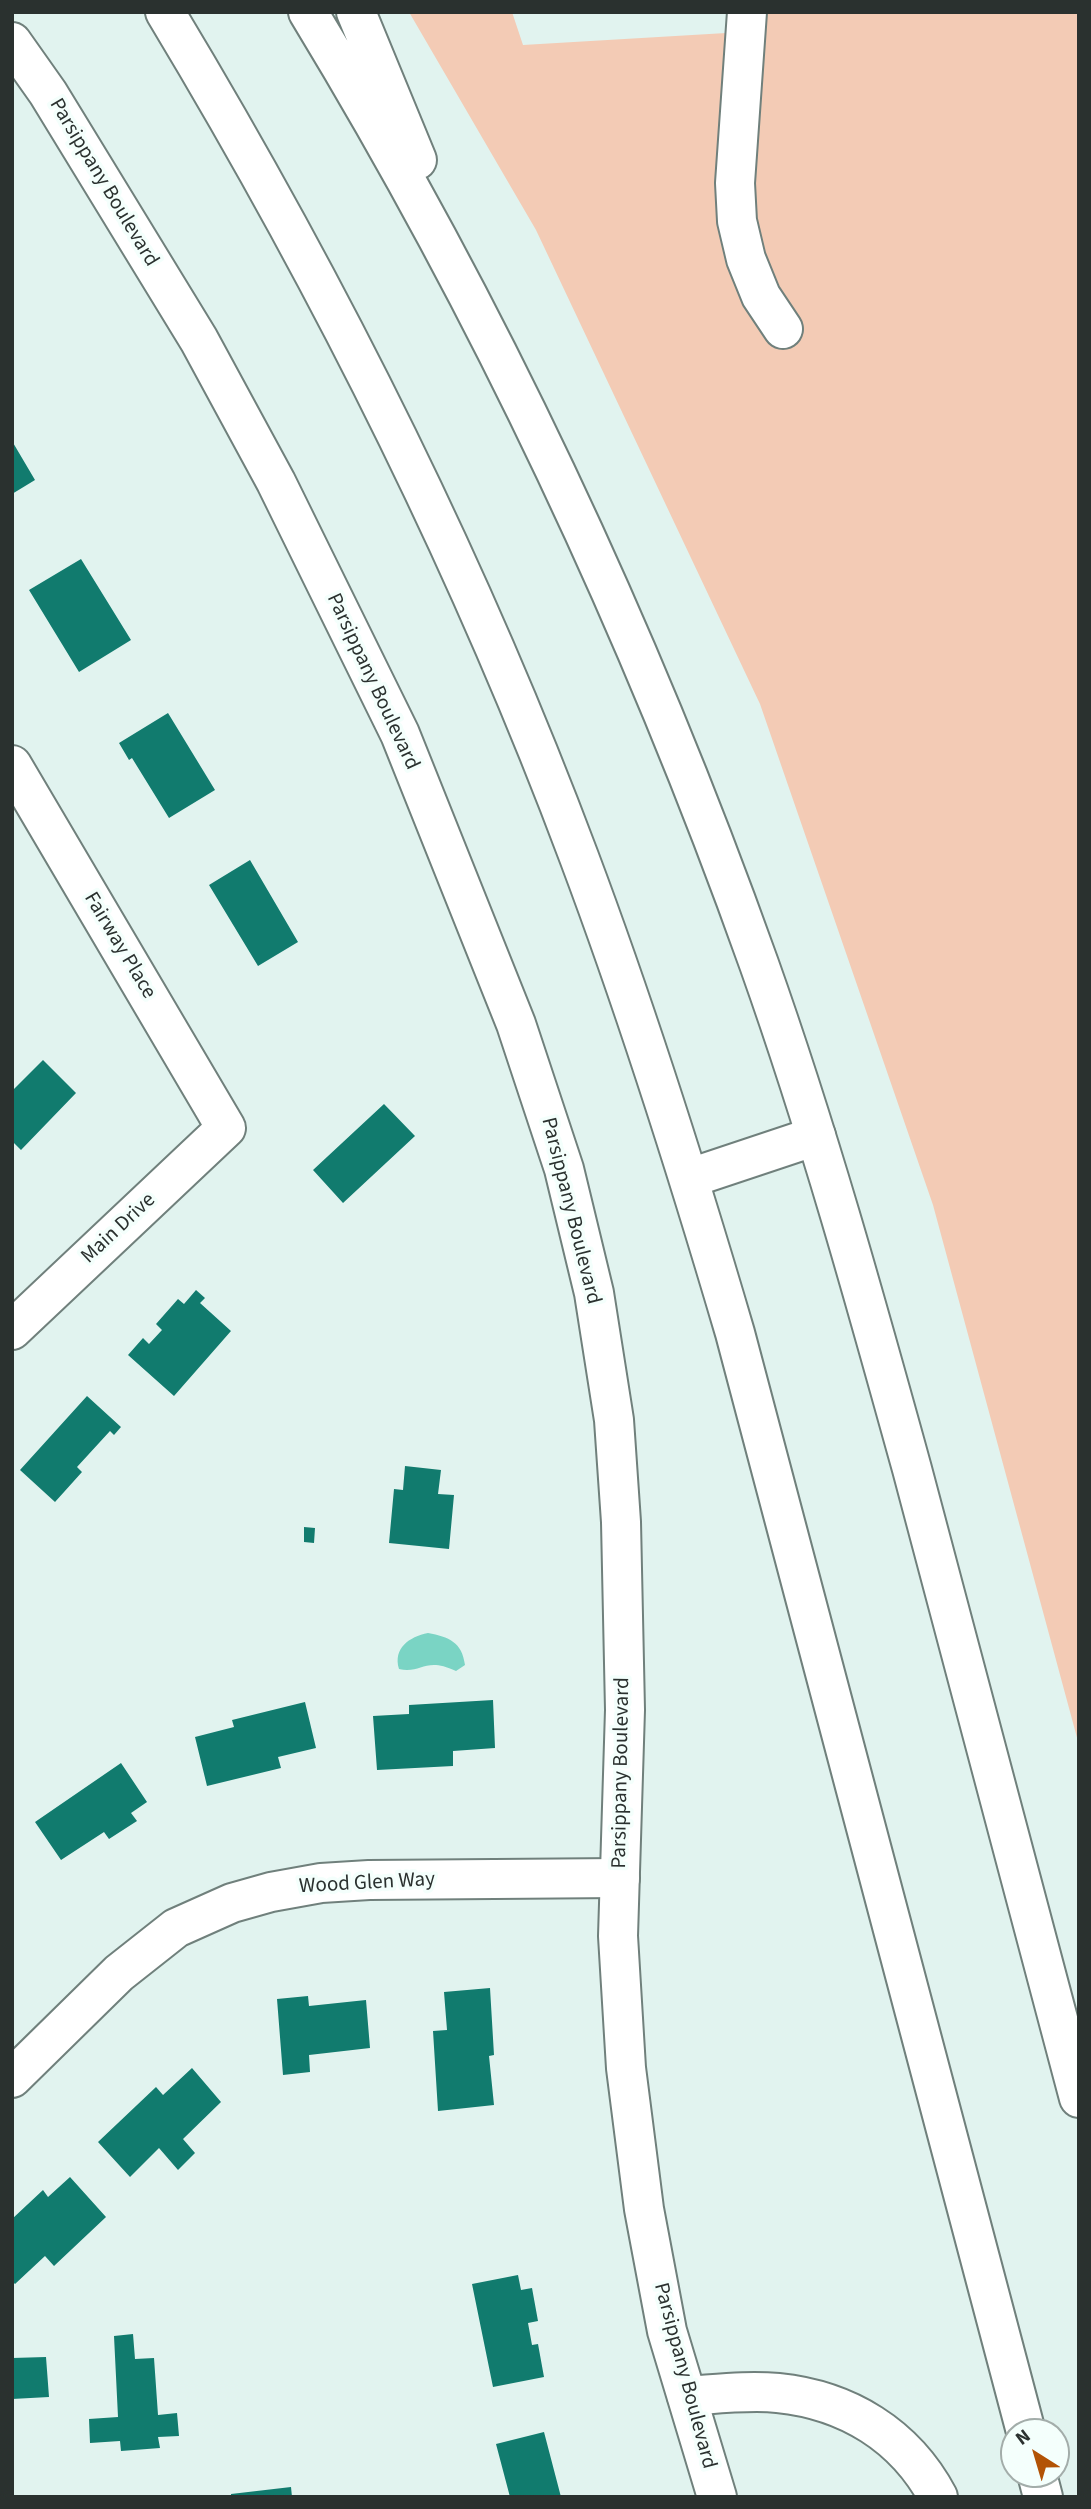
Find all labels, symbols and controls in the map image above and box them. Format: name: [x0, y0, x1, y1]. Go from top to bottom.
street label: Parsippany Boulevard: [43, 94, 163, 272]
street label: Parsippany Boulevard: [320, 590, 424, 774]
street label: Fairway Place: [77, 888, 161, 1004]
street label: Parsippany Boulevard: [535, 1115, 605, 1307]
street label: Main Drive: [77, 1188, 161, 1270]
street label: Parsippany Boulevard: [608, 1677, 636, 1869]
street label: Wood Glen Way: [298, 1868, 436, 1900]
street label: Parsippany Boulevard: [647, 2280, 721, 2472]
north arrow: [1000, 2418, 1070, 2488]
text: N: [1010, 2423, 1036, 2452]

